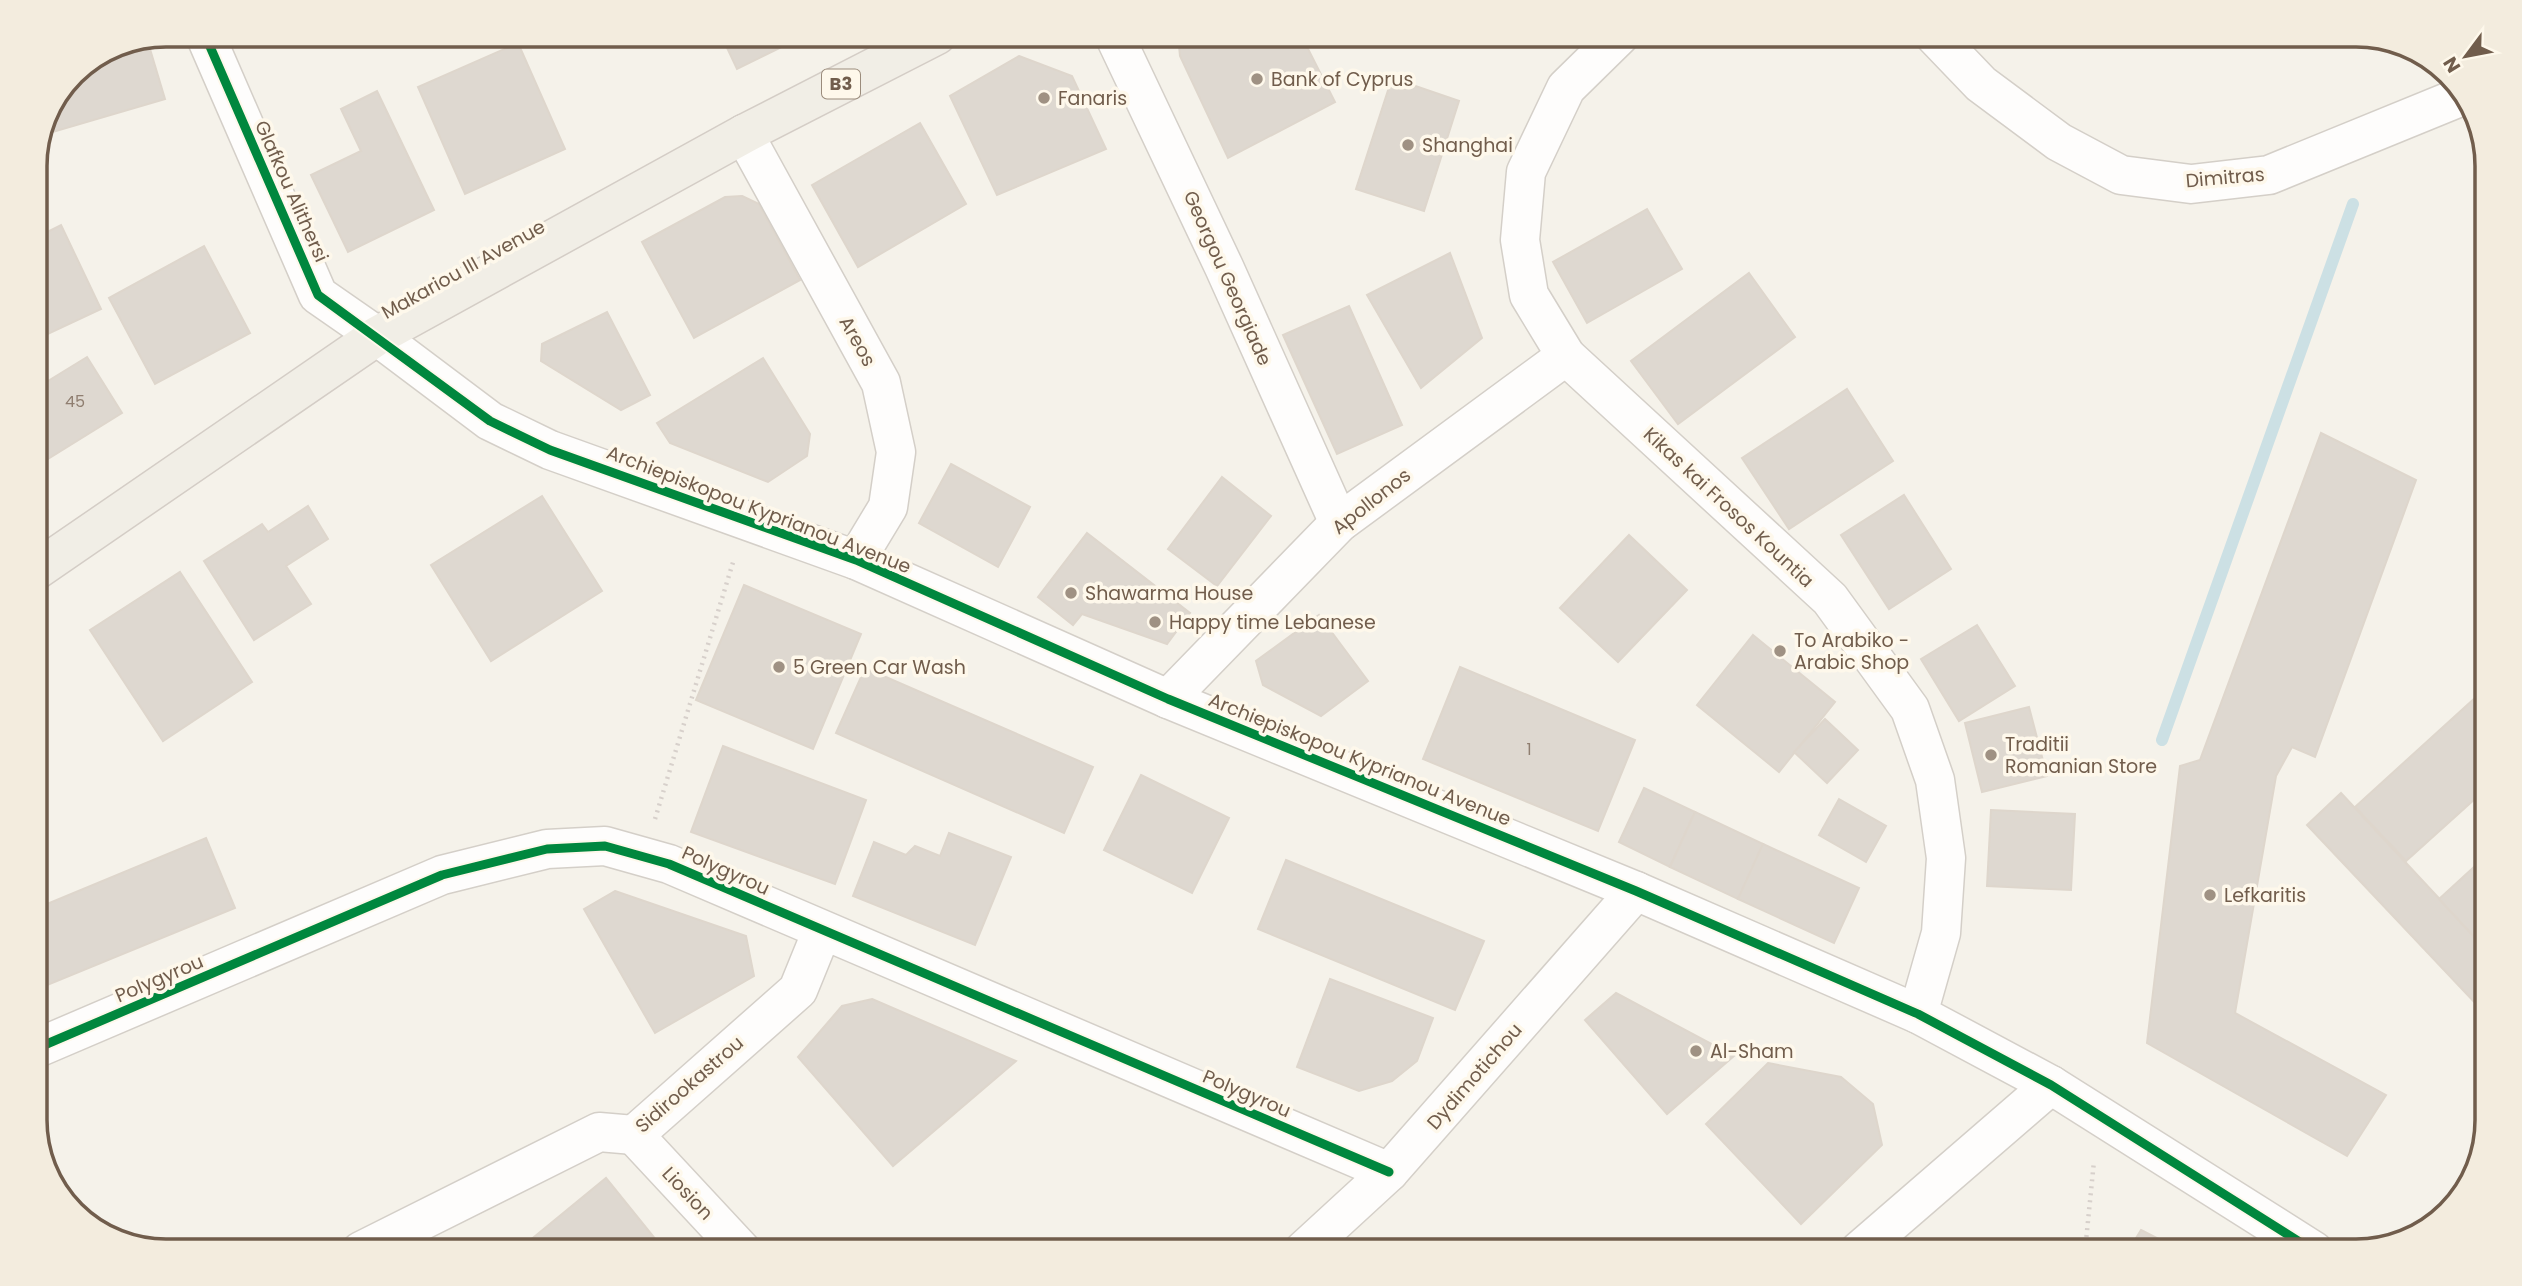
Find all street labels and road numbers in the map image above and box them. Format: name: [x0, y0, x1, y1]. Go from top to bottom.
road number: B3: [822, 70, 860, 98]
street label: Glafkou Alithersi: [248, 116, 335, 266]
street label: Dimitras: [2184, 161, 2266, 194]
street label: Georgou Georgiade: [1177, 186, 1278, 370]
street label: Makariou III Avenue: [376, 213, 550, 326]
street label: Areos: [833, 311, 882, 371]
street label: Kikas kai Frosos Kountia: [1637, 421, 1820, 594]
street label: Archiepiskopou Kyprianou Avenue: [603, 439, 915, 580]
street label: Apollonos: [1326, 462, 1416, 541]
street label: Archiepiskopou Kyprianou Avenue: [1205, 686, 1515, 833]
street label: Polygyrou: [678, 839, 774, 902]
street label: Polygyrou: [111, 948, 207, 1009]
street label: Dydimotichou: [1421, 1017, 1528, 1135]
street label: Sidirookastrou: [629, 1030, 749, 1139]
street label: Polygyrou: [1199, 1063, 1295, 1124]
street label: Liosion: [656, 1161, 719, 1226]

